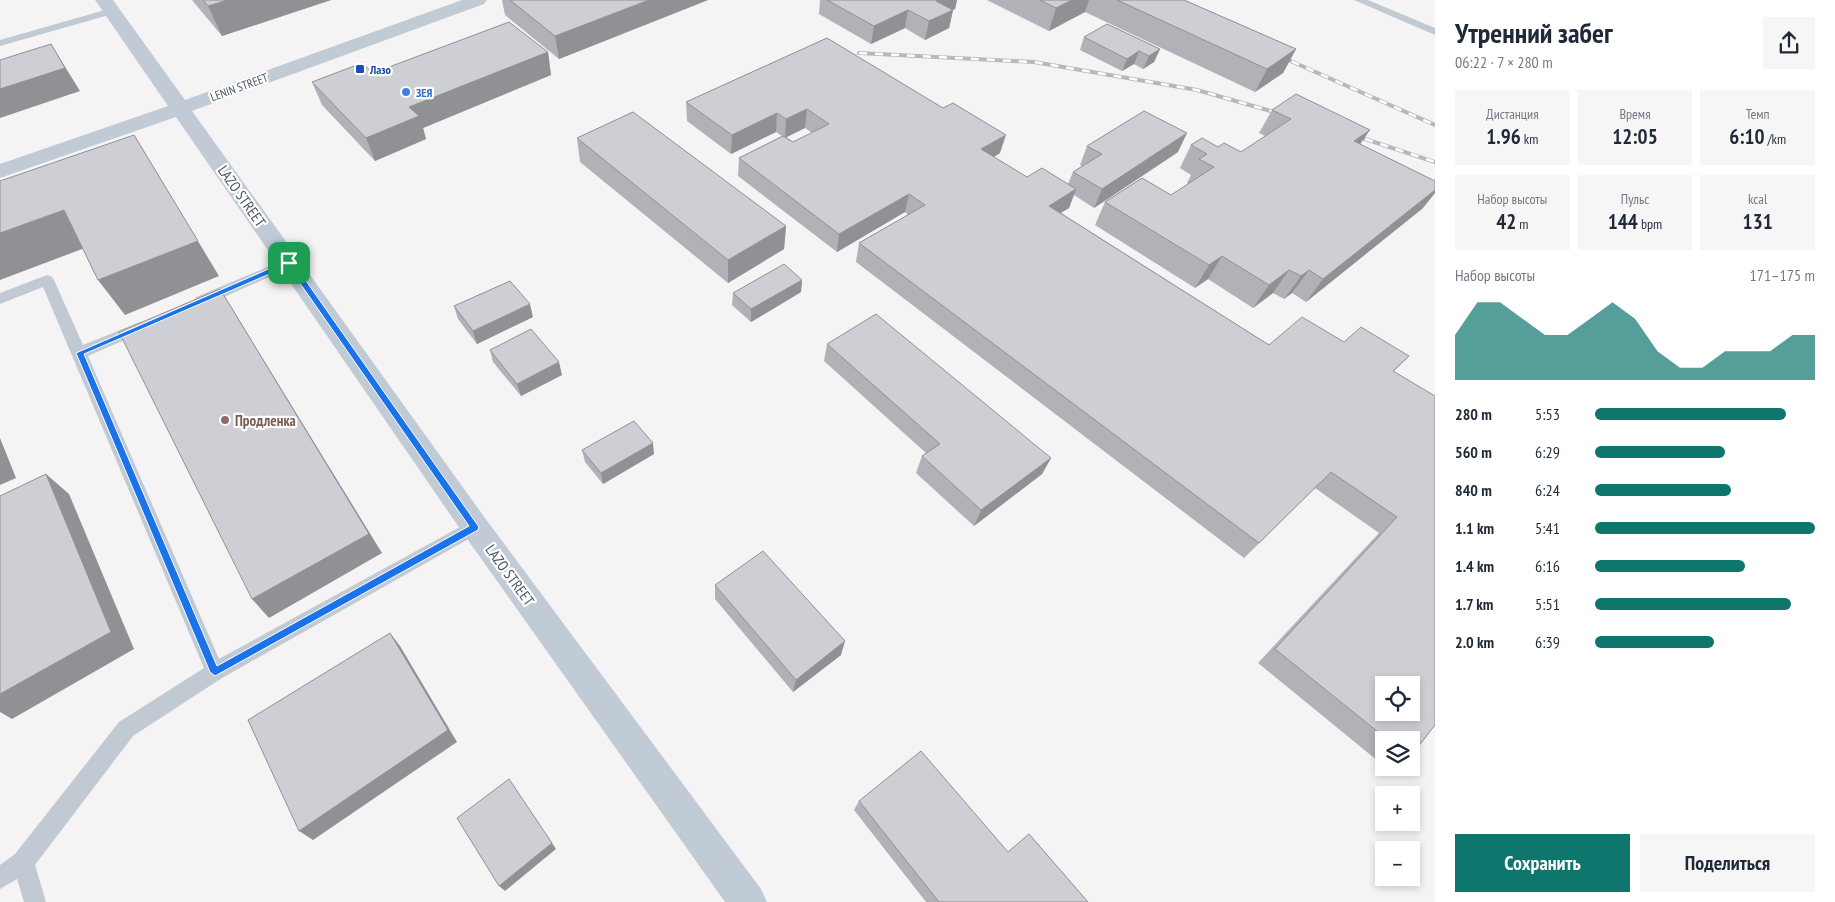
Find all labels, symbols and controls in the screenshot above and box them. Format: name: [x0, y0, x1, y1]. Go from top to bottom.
text: Утренний забег: [1455, 14, 1613, 51]
button: share: [1763, 17, 1815, 69]
text: 06:22 · 7 × 280 m: [1455, 52, 1553, 72]
place label: Лазо: [369, 62, 391, 77]
marker: Лазо: [354, 63, 366, 75]
street label: LENIN STREET: [208, 69, 270, 104]
place label: ЗЕЯ: [416, 85, 432, 100]
marker: ЗЕЯ: [400, 86, 412, 98]
text: Дистанция: [1486, 105, 1539, 123]
text: Время: [1619, 105, 1651, 123]
text: Темп: [1746, 105, 1770, 123]
text: 1.96: [1486, 123, 1521, 150]
text: 12:05: [1612, 123, 1658, 150]
text: 6:10: [1729, 123, 1765, 150]
text: km: [1521, 130, 1538, 148]
text: /km: [1765, 130, 1786, 148]
street label: LAZO STREET: [214, 162, 270, 231]
text: Набор высоты: [1477, 190, 1547, 208]
text: Пульс: [1621, 190, 1649, 208]
text: kcal: [1748, 190, 1767, 208]
text: 42: [1496, 208, 1516, 235]
text: 144: [1608, 208, 1638, 235]
text: 131: [1743, 208, 1773, 235]
text: m: [1516, 215, 1528, 233]
text: bpm: [1638, 215, 1662, 233]
pin: [268, 242, 310, 284]
icon: arrive: [275, 249, 303, 277]
text: Набор высоты: [1455, 265, 1535, 285]
text: 171–175 m: [1750, 265, 1815, 285]
text: 280 m: [1455, 404, 1492, 424]
text: 5:53: [1535, 404, 1560, 424]
place label: Продленка: [235, 411, 296, 430]
marker: Продленка: [219, 414, 231, 426]
text: 560 m: [1455, 442, 1492, 462]
text: 6:29: [1535, 442, 1560, 462]
text: 840 m: [1455, 480, 1492, 500]
text: 6:24: [1535, 480, 1560, 500]
text: 1.1 km: [1455, 518, 1494, 538]
text: 5:41: [1535, 518, 1560, 538]
street label: LAZO STREET: [481, 541, 539, 609]
text: 1.4 km: [1455, 556, 1494, 576]
text: 6:16: [1535, 556, 1560, 576]
text: 1.7 km: [1455, 594, 1493, 614]
text: 5:51: [1535, 594, 1560, 614]
text: 2.0 km: [1455, 632, 1494, 652]
text: 6:39: [1535, 632, 1560, 652]
map controls: [1375, 676, 1420, 886]
button: locate: [1375, 676, 1420, 721]
button: layers: [1375, 731, 1420, 776]
button: +: [1375, 786, 1420, 831]
button: Сохранить: [1455, 834, 1630, 892]
button: Поделиться: [1640, 834, 1815, 892]
button: −: [1375, 841, 1420, 886]

